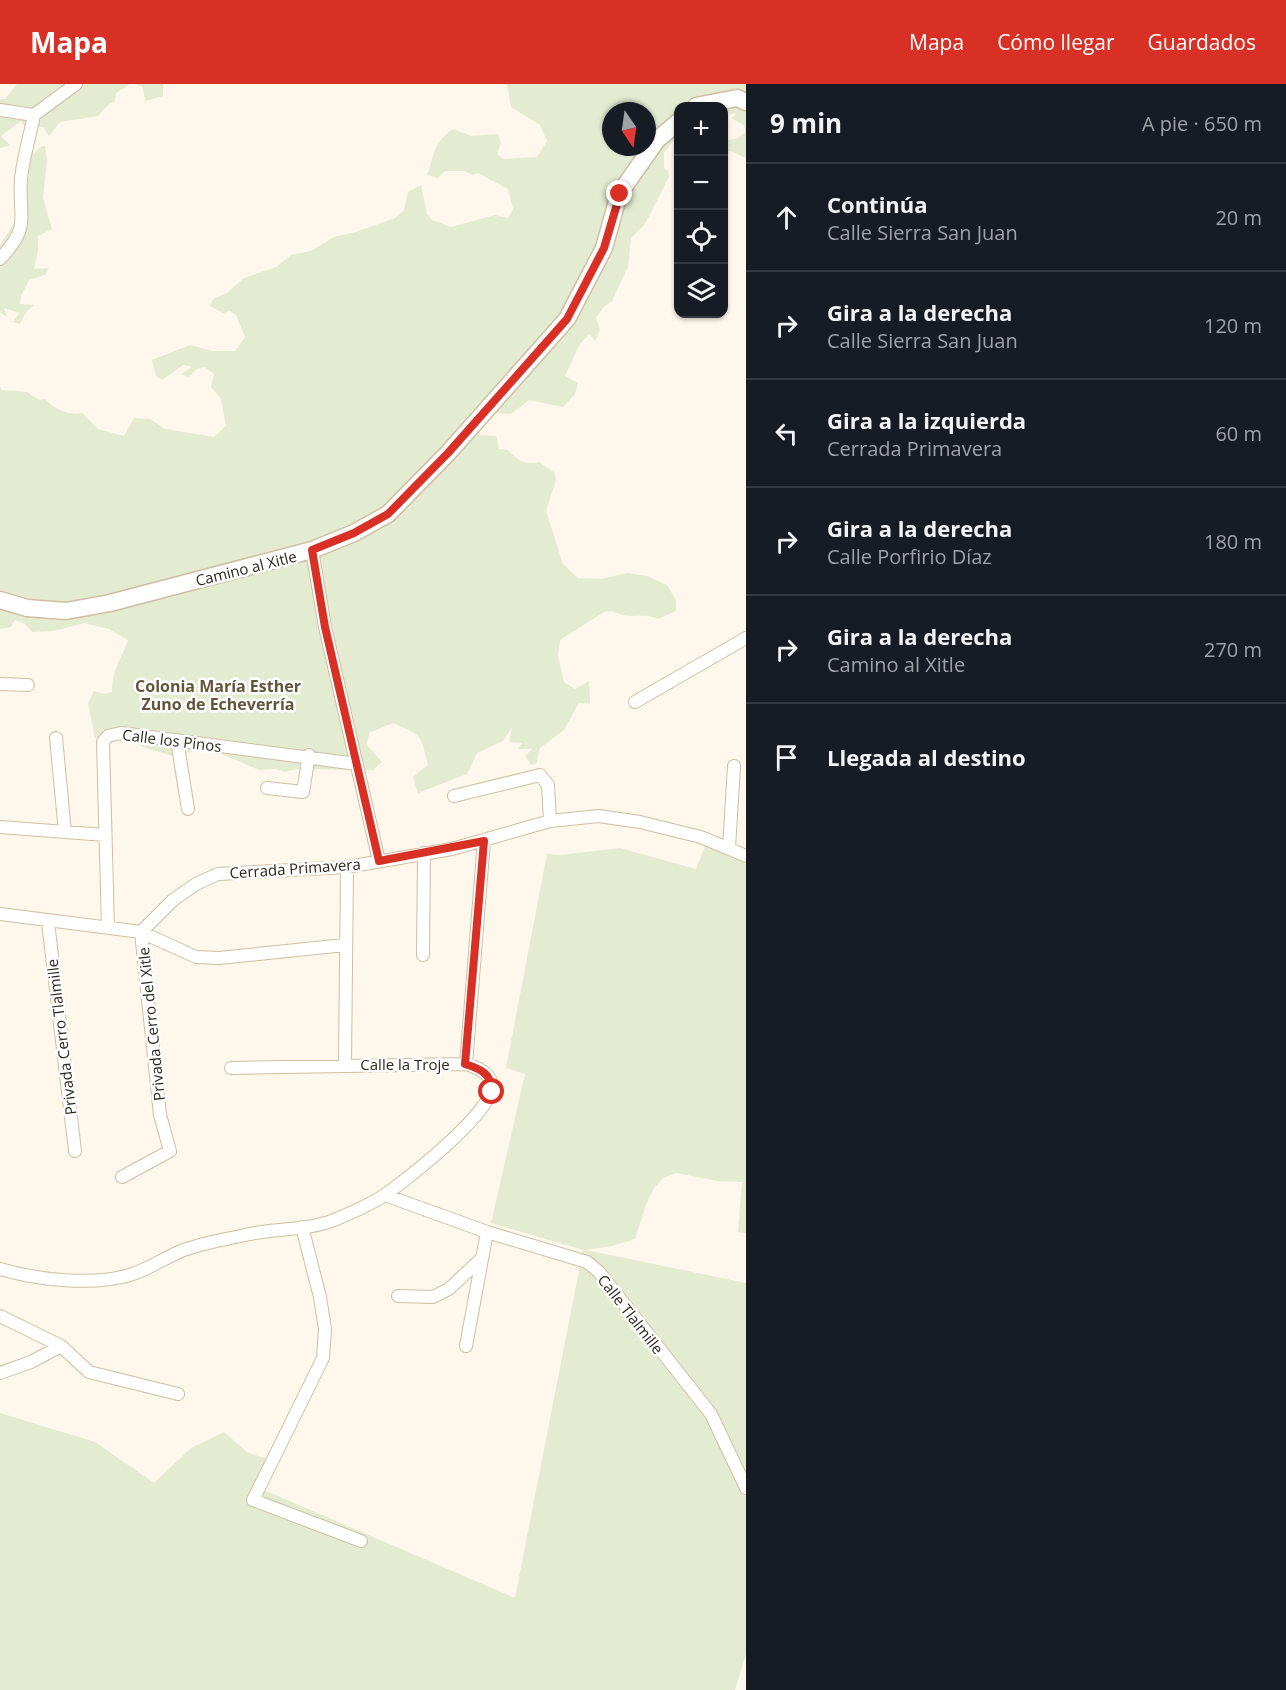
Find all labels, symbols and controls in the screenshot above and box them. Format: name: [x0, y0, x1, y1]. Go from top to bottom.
text: Mapa: [30, 23, 108, 61]
text: Mapa: [909, 28, 964, 56]
text: Cómo llegar: [997, 28, 1115, 56]
text: Guardados: [1148, 28, 1256, 56]
north arrow: [602, 102, 656, 156]
map controls: [674, 102, 728, 318]
button: +: [674, 102, 728, 156]
text: 9 min: [770, 105, 842, 141]
text: A pie · 650 m: [1142, 110, 1262, 137]
button: −: [674, 156, 728, 210]
route end: [606, 180, 632, 206]
text: Continúa: [827, 189, 928, 219]
icon: ahead: [770, 201, 803, 234]
text: 20 m: [1215, 204, 1262, 231]
button: locate: [674, 210, 728, 264]
text: Calle Sierra San Juan: [827, 219, 1018, 246]
button: layers: [674, 264, 728, 318]
text: Gira a la derecha: [827, 297, 1012, 327]
icon: right: [770, 309, 803, 342]
text: 120 m: [1204, 312, 1262, 339]
text: Calle Sierra San Juan: [827, 327, 1018, 354]
text: Gira a la izquierda: [827, 405, 1026, 435]
icon: left: [770, 417, 803, 450]
text: 60 m: [1215, 420, 1262, 447]
text: Cerrada Primavera: [827, 435, 1002, 462]
text: Gira a la derecha: [827, 513, 1012, 543]
icon: right: [770, 525, 803, 558]
text: 180 m: [1204, 528, 1262, 555]
text: Calle Porfirio Díaz: [827, 543, 992, 570]
street label: Camino al Xitle: [193, 546, 299, 590]
text: Gira a la derecha: [827, 621, 1012, 651]
icon: right: [770, 633, 803, 666]
text: 270 m: [1204, 636, 1262, 663]
text: Camino al Xitle: [827, 651, 965, 678]
district label: Colonia María Esther Zuno de Echeverría: [135, 675, 301, 715]
street label: Calle los Pinos: [121, 724, 223, 756]
icon: arrive: [770, 741, 803, 774]
text: Llegada al destino: [827, 742, 1026, 772]
street label: Cerrada Primavera: [229, 853, 361, 883]
street label: Privada Cerro del Xitle: [133, 946, 169, 1102]
street label: Privada Cerro Tlalmille: [42, 958, 80, 1116]
street label: Calle la Troje: [360, 1054, 450, 1074]
route start: [478, 1078, 504, 1104]
street label: Calle Tlalmille: [594, 1270, 668, 1358]

